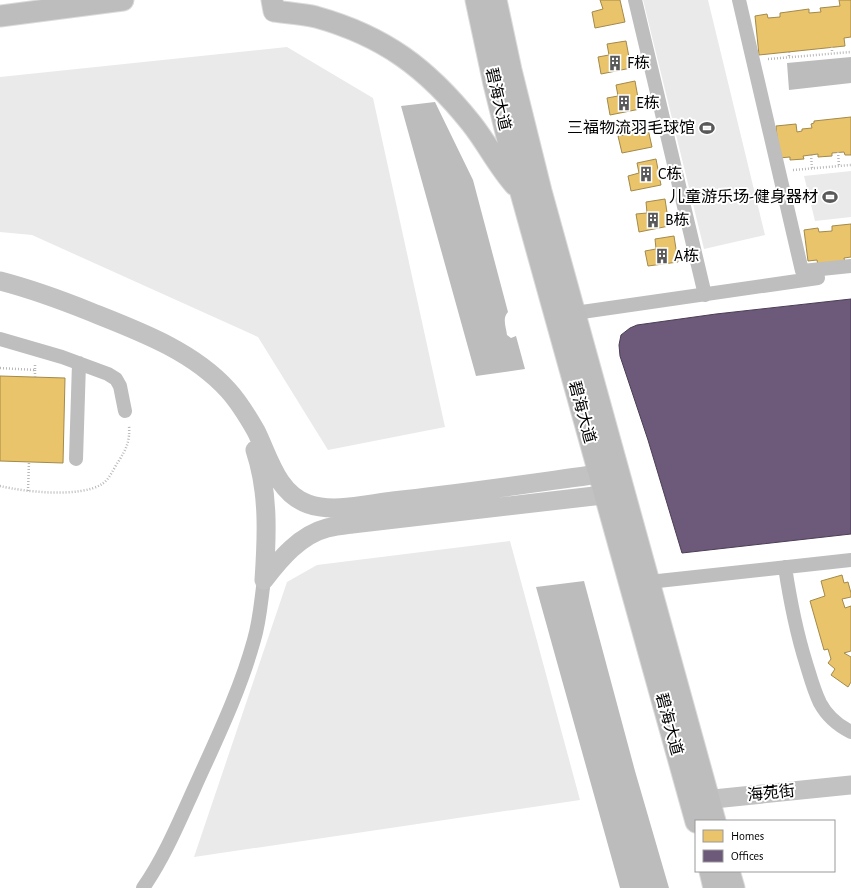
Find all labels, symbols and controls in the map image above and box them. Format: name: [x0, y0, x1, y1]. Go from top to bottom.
building icon: F栋: [606, 54, 624, 72]
place label: F栋: [627, 54, 650, 71]
street label: 碧海大道: [483, 66, 514, 132]
building icon: E栋: [615, 94, 633, 112]
place label: E栋: [636, 94, 660, 111]
place label: 三福物流羽毛球馆: [567, 119, 695, 136]
sports icon: 三福物流羽毛球馆: [698, 119, 716, 137]
building icon: C栋: [637, 165, 655, 183]
place label: C栋: [658, 165, 682, 182]
place label: 儿童游乐场-健身器材: [669, 188, 818, 205]
sports icon: 儿童游乐场-健身器材: [821, 188, 839, 206]
building icon: B栋: [644, 211, 662, 229]
place label: B栋: [665, 211, 690, 228]
building icon: A栋: [653, 247, 671, 265]
place label: A栋: [674, 247, 699, 264]
street label: 碧海大道: [566, 379, 599, 445]
street label: 碧海大道: [653, 691, 686, 757]
street label: 海苑街: [746, 782, 796, 803]
legend: [695, 820, 835, 872]
text: Homes: [731, 830, 764, 842]
text: Offices: [731, 850, 764, 862]

